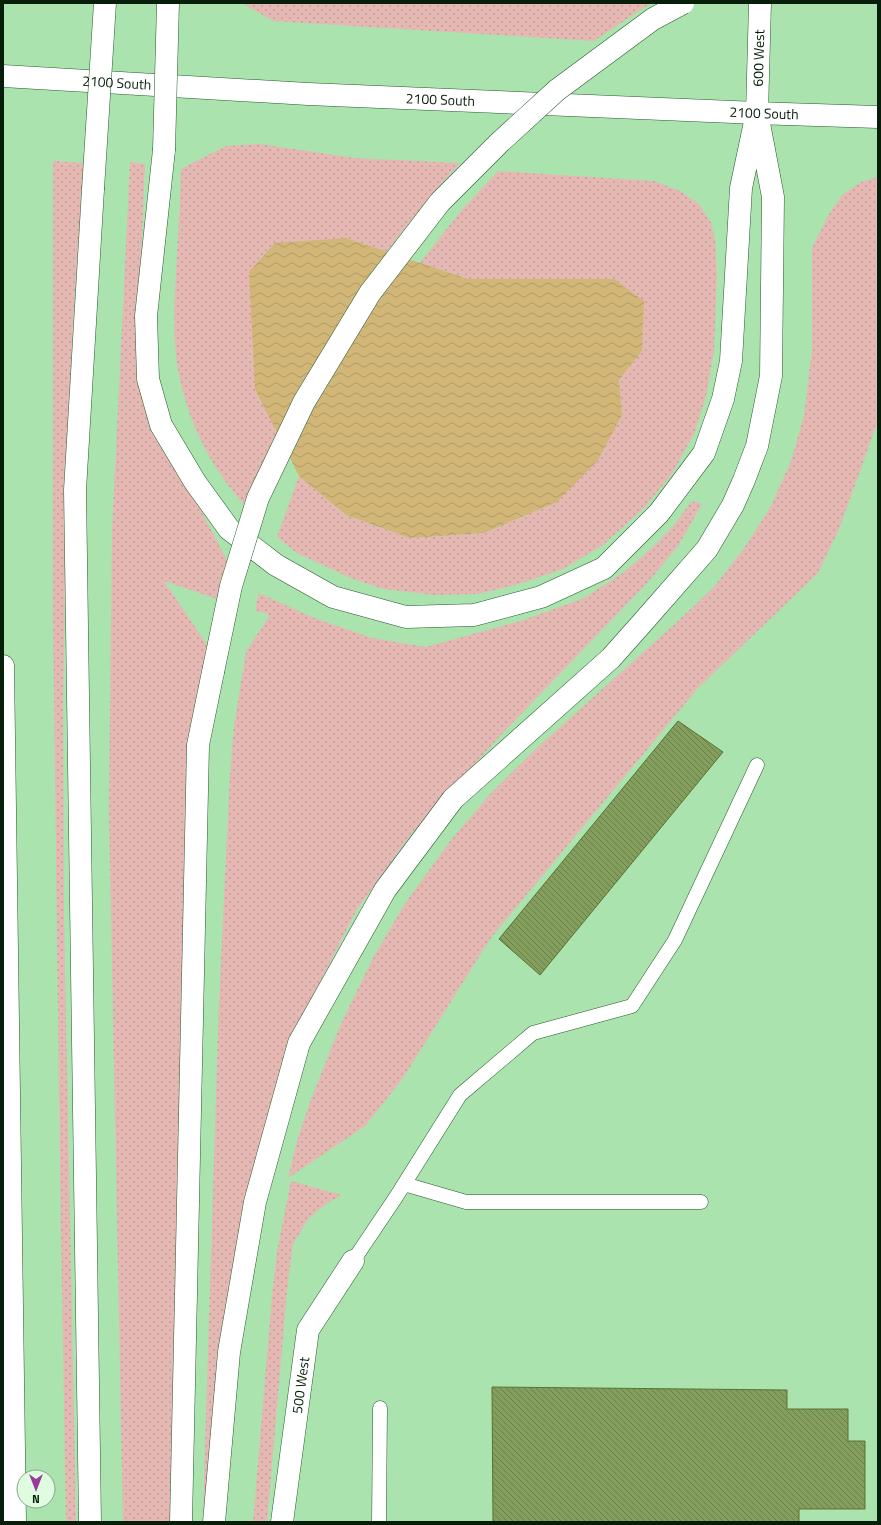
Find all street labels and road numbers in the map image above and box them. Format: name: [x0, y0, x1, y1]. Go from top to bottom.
street label: 600 West: [747, 29, 769, 87]
street label: 2100 South: [82, 70, 152, 95]
street label: 2100 South: [405, 87, 475, 111]
street label: 2100 South: [729, 101, 799, 124]
street label: 500 West: [286, 1355, 314, 1415]

